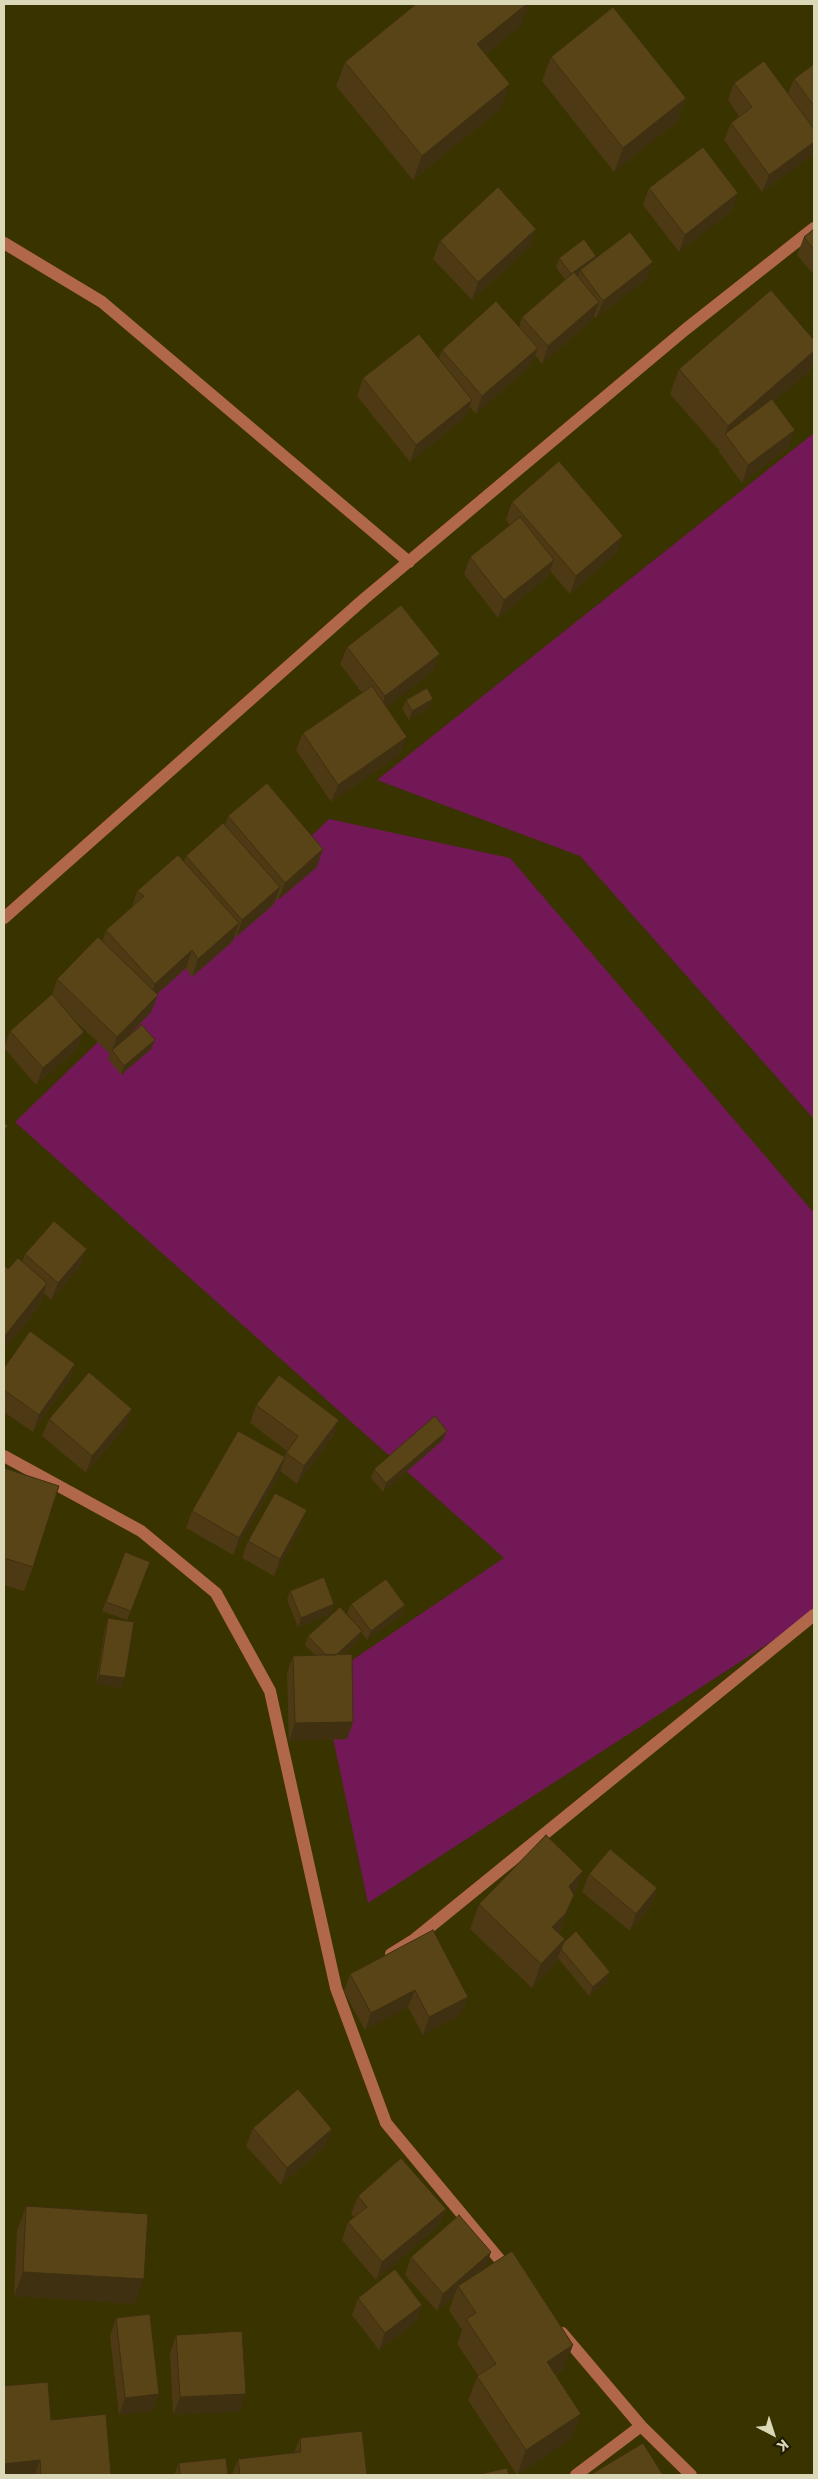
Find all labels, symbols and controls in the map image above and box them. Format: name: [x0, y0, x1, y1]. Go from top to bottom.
north arrow: [748, 2409, 798, 2459]
text: K: [774, 2436, 792, 2456]

